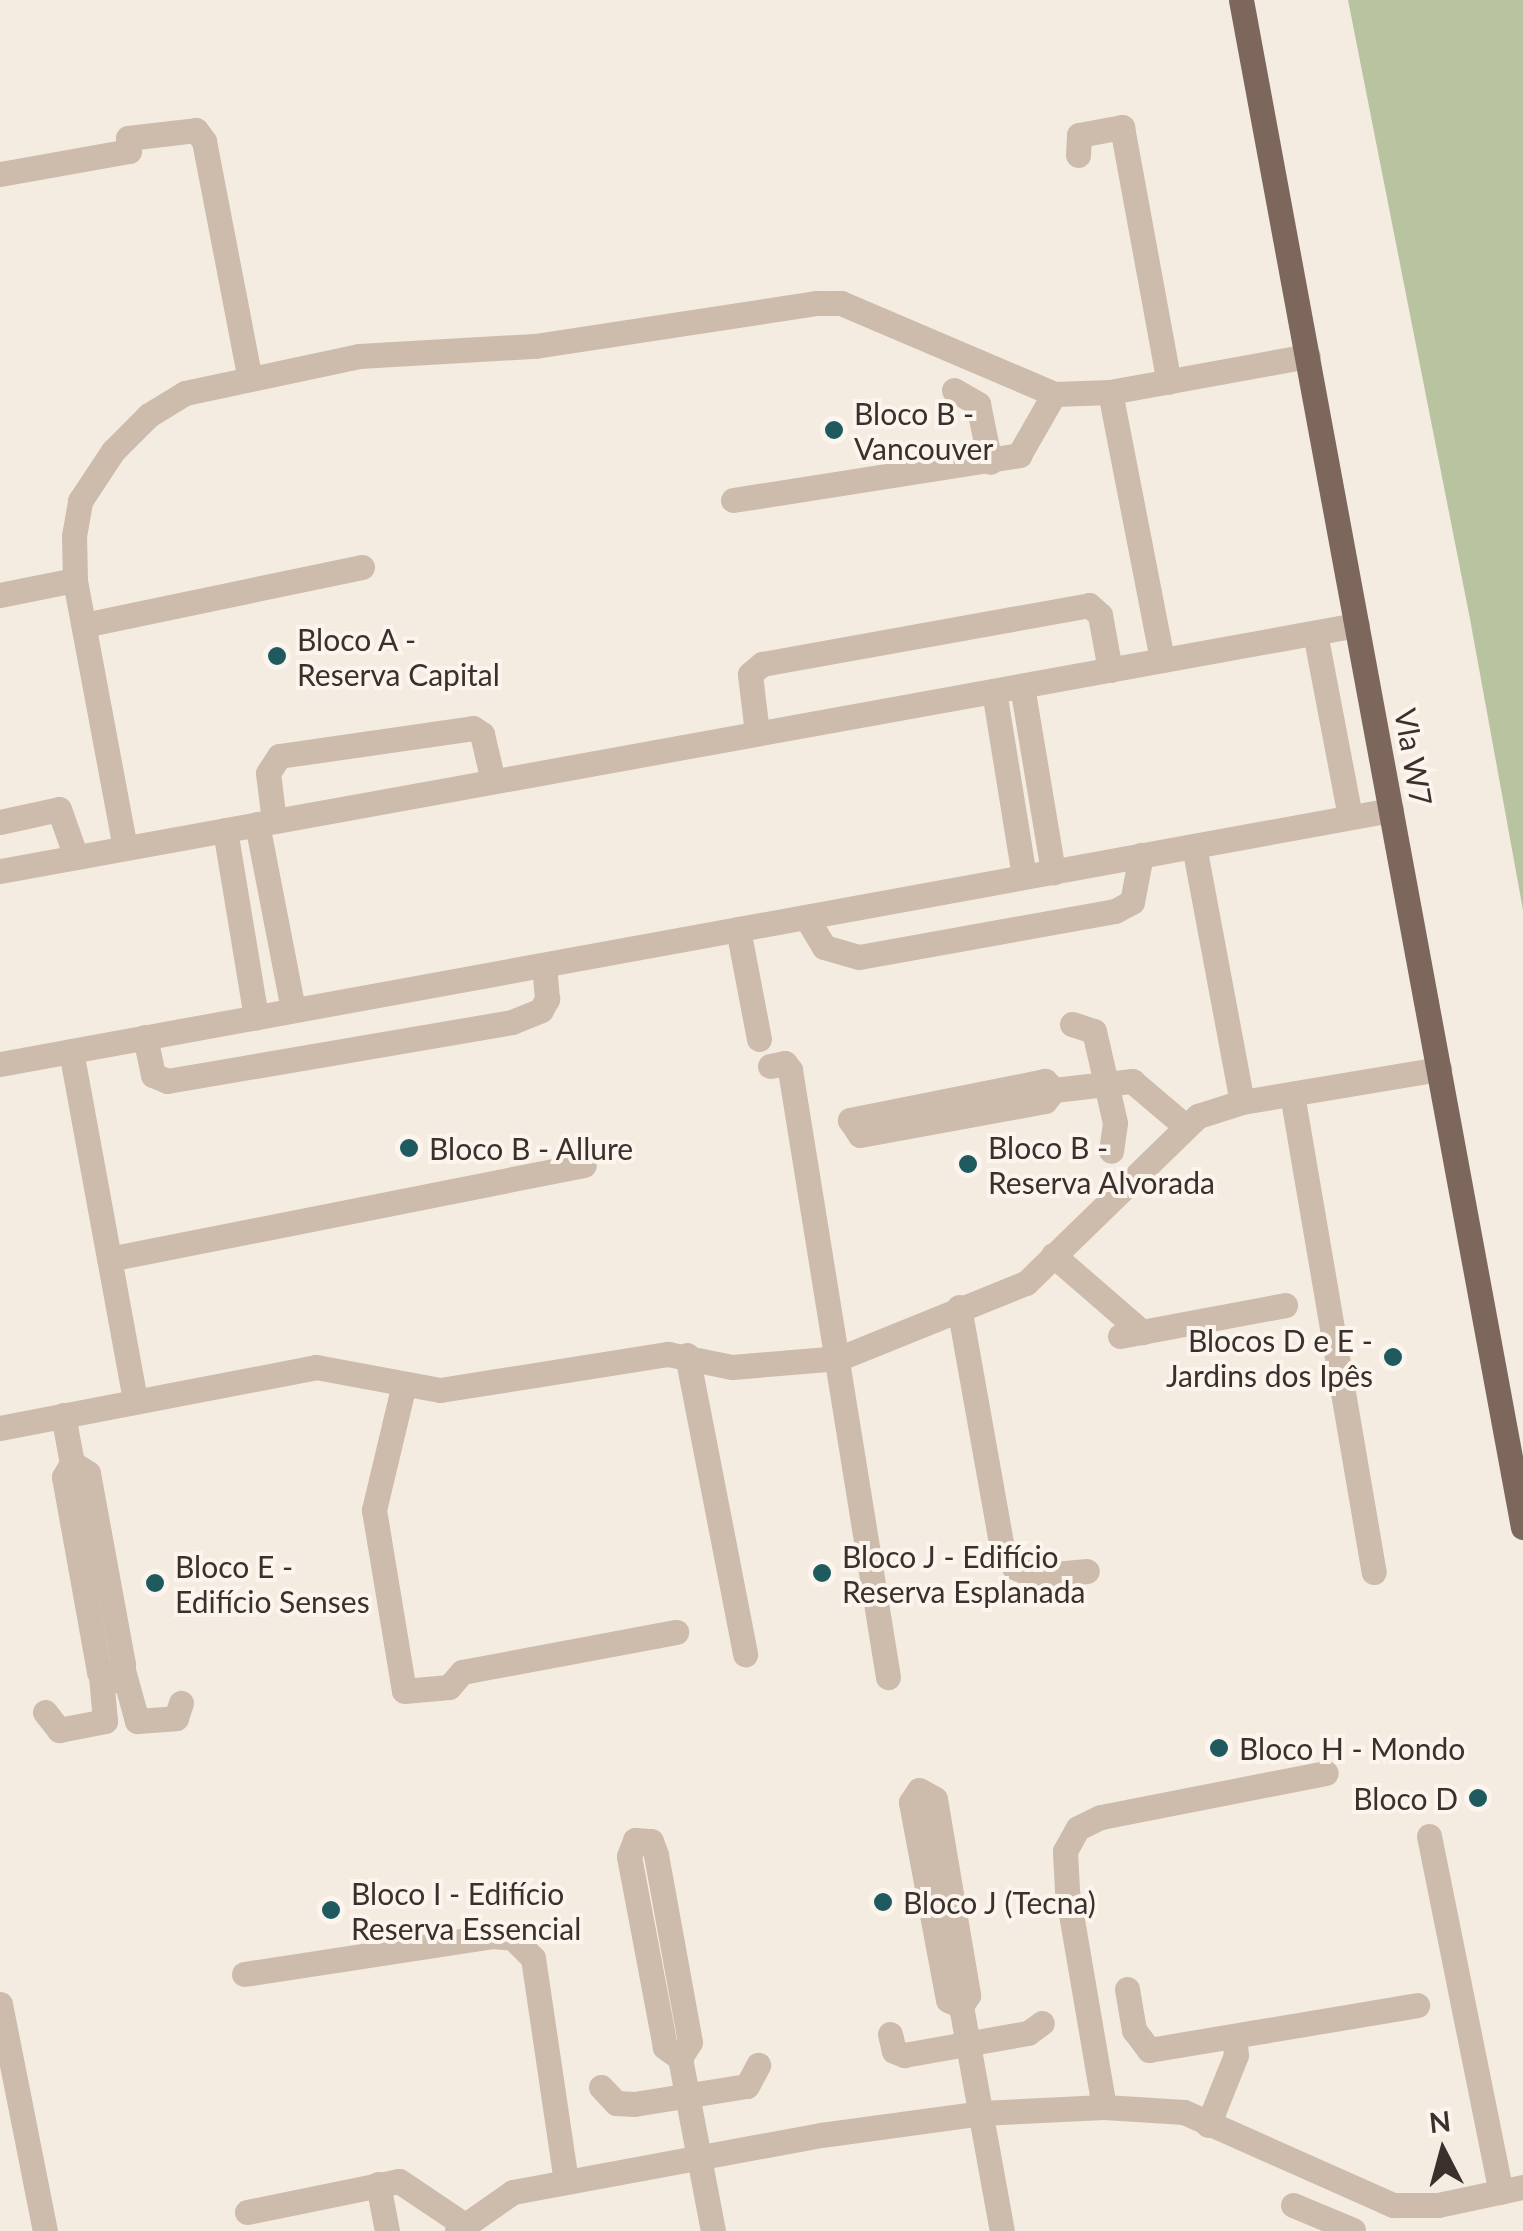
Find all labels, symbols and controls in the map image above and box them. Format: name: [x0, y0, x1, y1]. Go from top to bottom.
place label: Bloco B - Vancouver: [854, 395, 993, 466]
marker: Bloco B - Vancouver: [823, 419, 845, 441]
place label: Bloco A - Reserva Capital: [297, 621, 500, 692]
marker: Bloco A - Reserva Capital: [266, 645, 288, 667]
street label: Vla W7: [1388, 705, 1440, 809]
place label: Bloco B - Reserva Alvorada: [988, 1129, 1216, 1200]
place label: Bloco B - Allure: [429, 1130, 634, 1166]
marker: Bloco B - Allure: [398, 1137, 420, 1159]
marker: Bloco B - Reserva Alvorada: [957, 1153, 979, 1175]
place label: Blocos D e E - Jardins dos Ipês: [1166, 1322, 1373, 1392]
marker: Blocos D e E - Jardins dos Ipês: [1382, 1346, 1404, 1368]
place label: Bloco J - Edifício Reserva Esplanada: [842, 1538, 1085, 1608]
place label: Bloco E - Edifício Senses: [175, 1548, 370, 1618]
marker: Bloco J - Edifício Reserva Esplanada: [811, 1562, 833, 1584]
marker: Bloco E - Edifício Senses: [144, 1572, 166, 1594]
place label: Bloco H - Mondo: [1239, 1730, 1465, 1766]
marker: Bloco H - Mondo: [1208, 1737, 1230, 1759]
place label: Bloco D: [1353, 1780, 1458, 1816]
marker: Bloco D: [1467, 1787, 1489, 1809]
place label: Bloco I - Edifício Reserva Essencial: [351, 1875, 581, 1946]
place label: Bloco J (Tecna): [903, 1884, 1097, 1920]
marker: Bloco J (Tecna): [872, 1891, 894, 1913]
marker: Bloco I - Edifício Reserva Essencial: [320, 1899, 342, 1921]
north arrow: [1393, 2101, 1493, 2201]
text: N: [1427, 2103, 1452, 2139]

